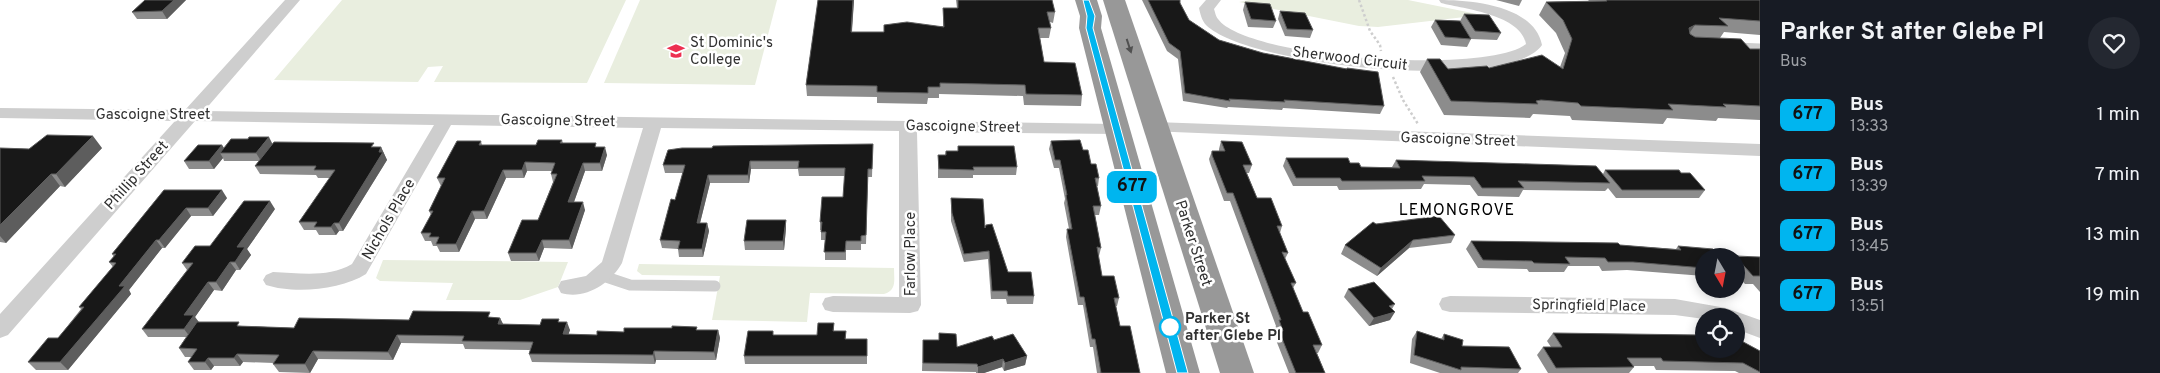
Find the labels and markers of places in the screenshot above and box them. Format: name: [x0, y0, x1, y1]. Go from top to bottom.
place label: St Dominic's College: [690, 34, 773, 70]
school or university icon: St Dominic's College: [666, 41, 686, 61]
place label: Parker St after Glebe Pl: [1185, 310, 1281, 346]
marker: Parker St after Glebe Pl: [1159, 316, 1181, 338]

